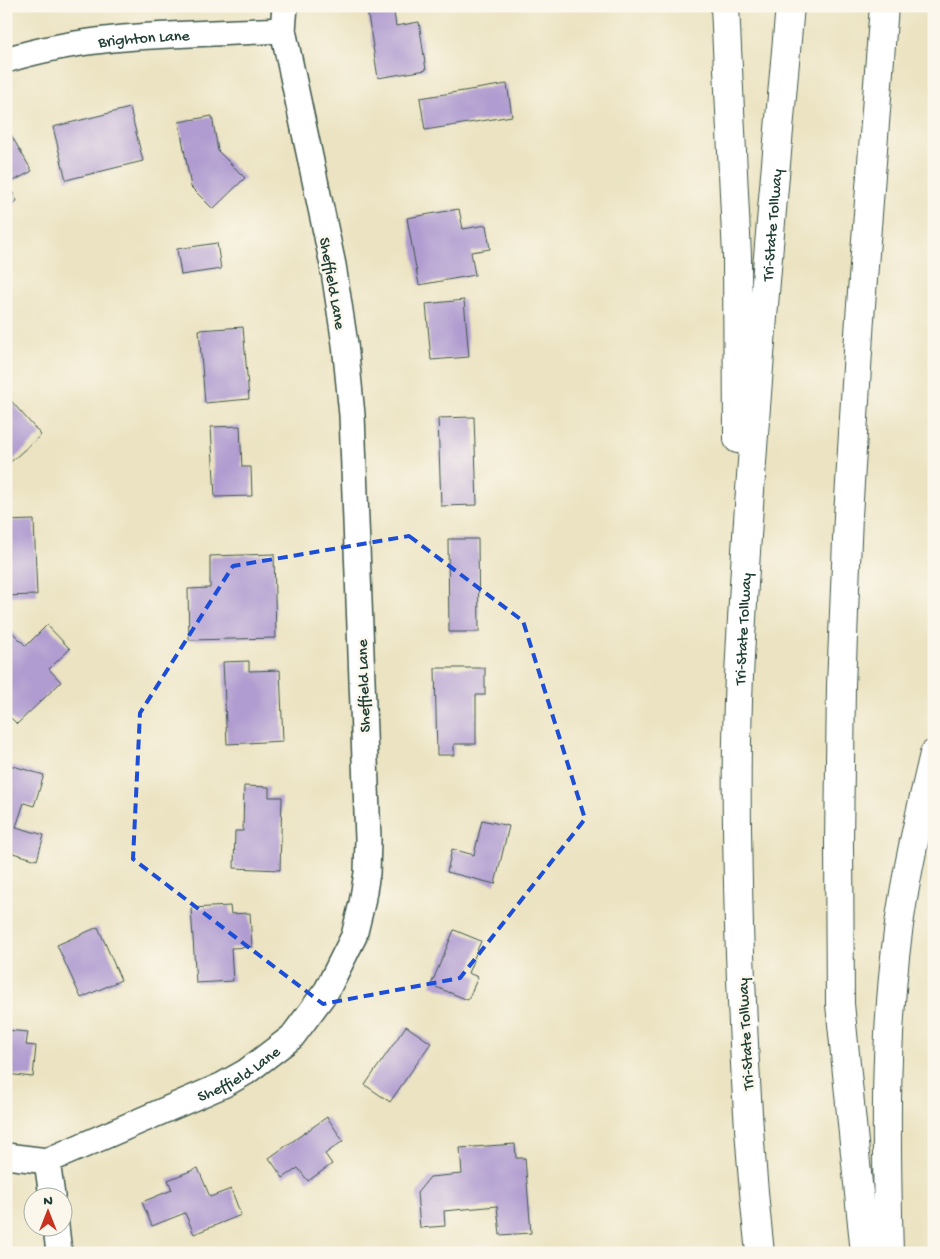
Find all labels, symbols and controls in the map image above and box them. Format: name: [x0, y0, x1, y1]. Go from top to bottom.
street label: Brighton Lane: [96, 28, 191, 54]
street label: Tri-State Tollway: [760, 168, 788, 283]
street label: Sheffield Lane: [313, 236, 348, 332]
street label: Tri-State Tollway: [733, 572, 758, 687]
street label: Sheffield Lane: [354, 638, 377, 733]
street label: Tri-State Tollway: [735, 977, 760, 1091]
street label: Sheffield Lane: [195, 1043, 286, 1108]
north arrow: [22, 1186, 72, 1236]
text: N: [43, 1193, 53, 1210]

